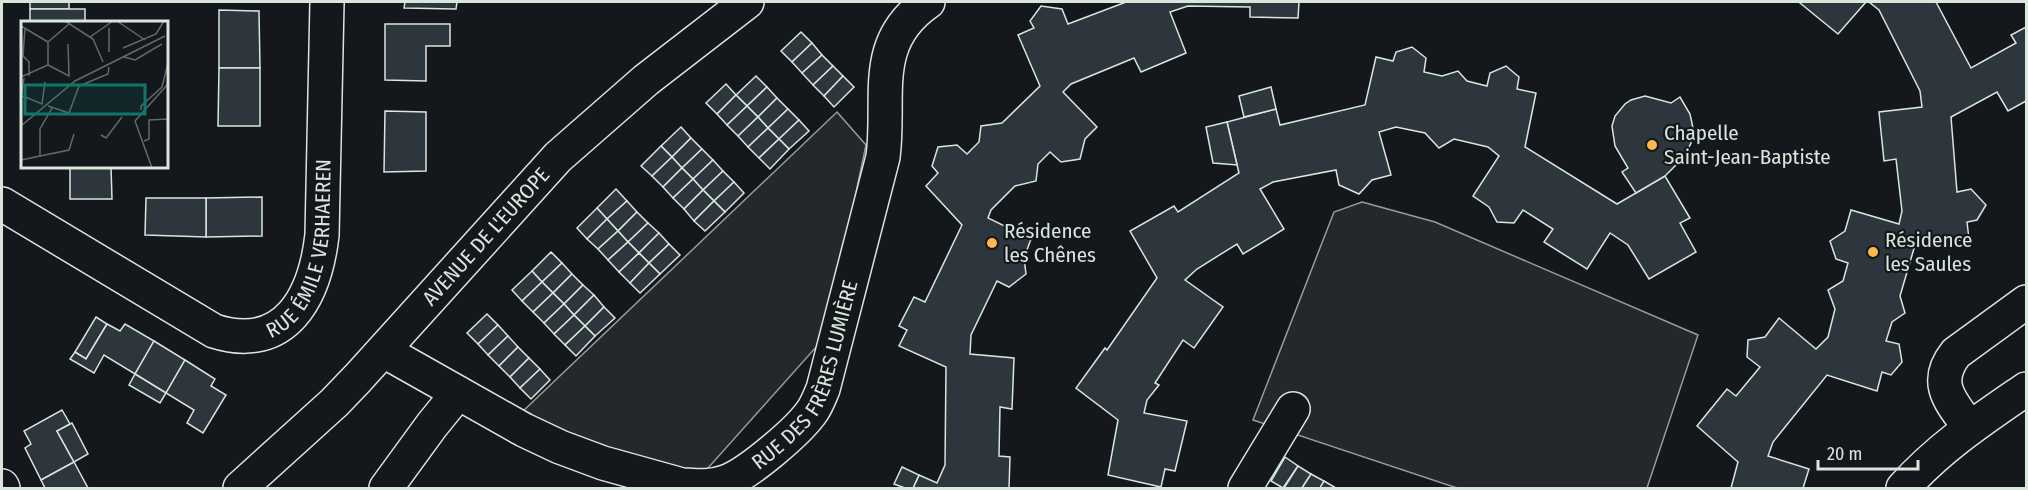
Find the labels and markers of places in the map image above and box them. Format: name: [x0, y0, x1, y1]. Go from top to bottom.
place label: Chapelle Saint-Jean-Baptiste: [1664, 120, 1831, 170]
marker: Chapelle Saint-Jean-Baptiste: [1645, 138, 1659, 152]
place label: Résidence les Chênes: [1004, 218, 1096, 268]
place label: Résidence les Saules: [1885, 227, 1972, 277]
marker: Résidence les Chênes: [985, 236, 999, 250]
marker: Résidence les Saules: [1866, 245, 1880, 259]

